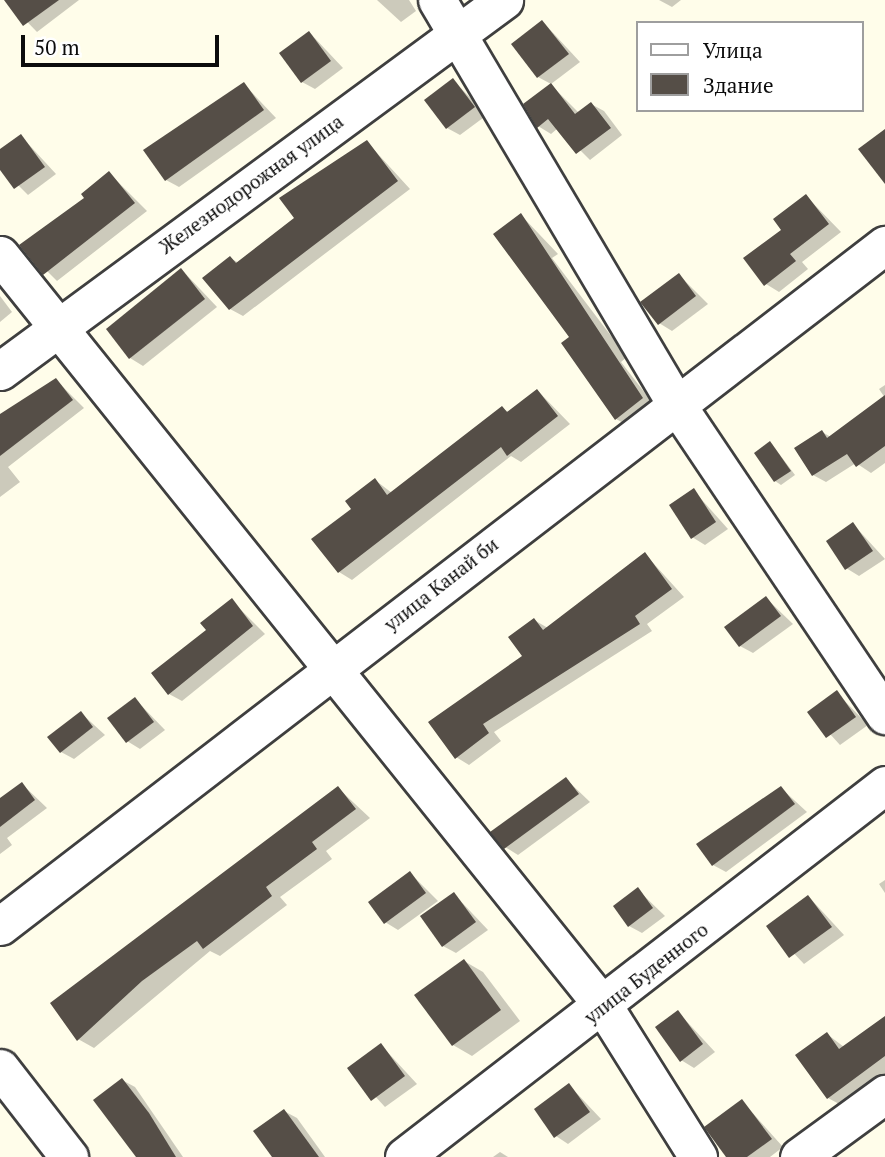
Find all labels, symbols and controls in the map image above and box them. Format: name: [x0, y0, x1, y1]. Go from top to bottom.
scale bar: [24, 21, 222, 65]
legend: [636, 21, 864, 112]
text: 50 m: [34, 33, 80, 61]
text: Улица: [703, 36, 763, 64]
text: Здание: [703, 71, 774, 99]
street label: Железнодорожная улица: [155, 110, 347, 258]
street label: улица Канай би: [380, 532, 502, 636]
street label: улица Буденного: [580, 918, 712, 1028]

